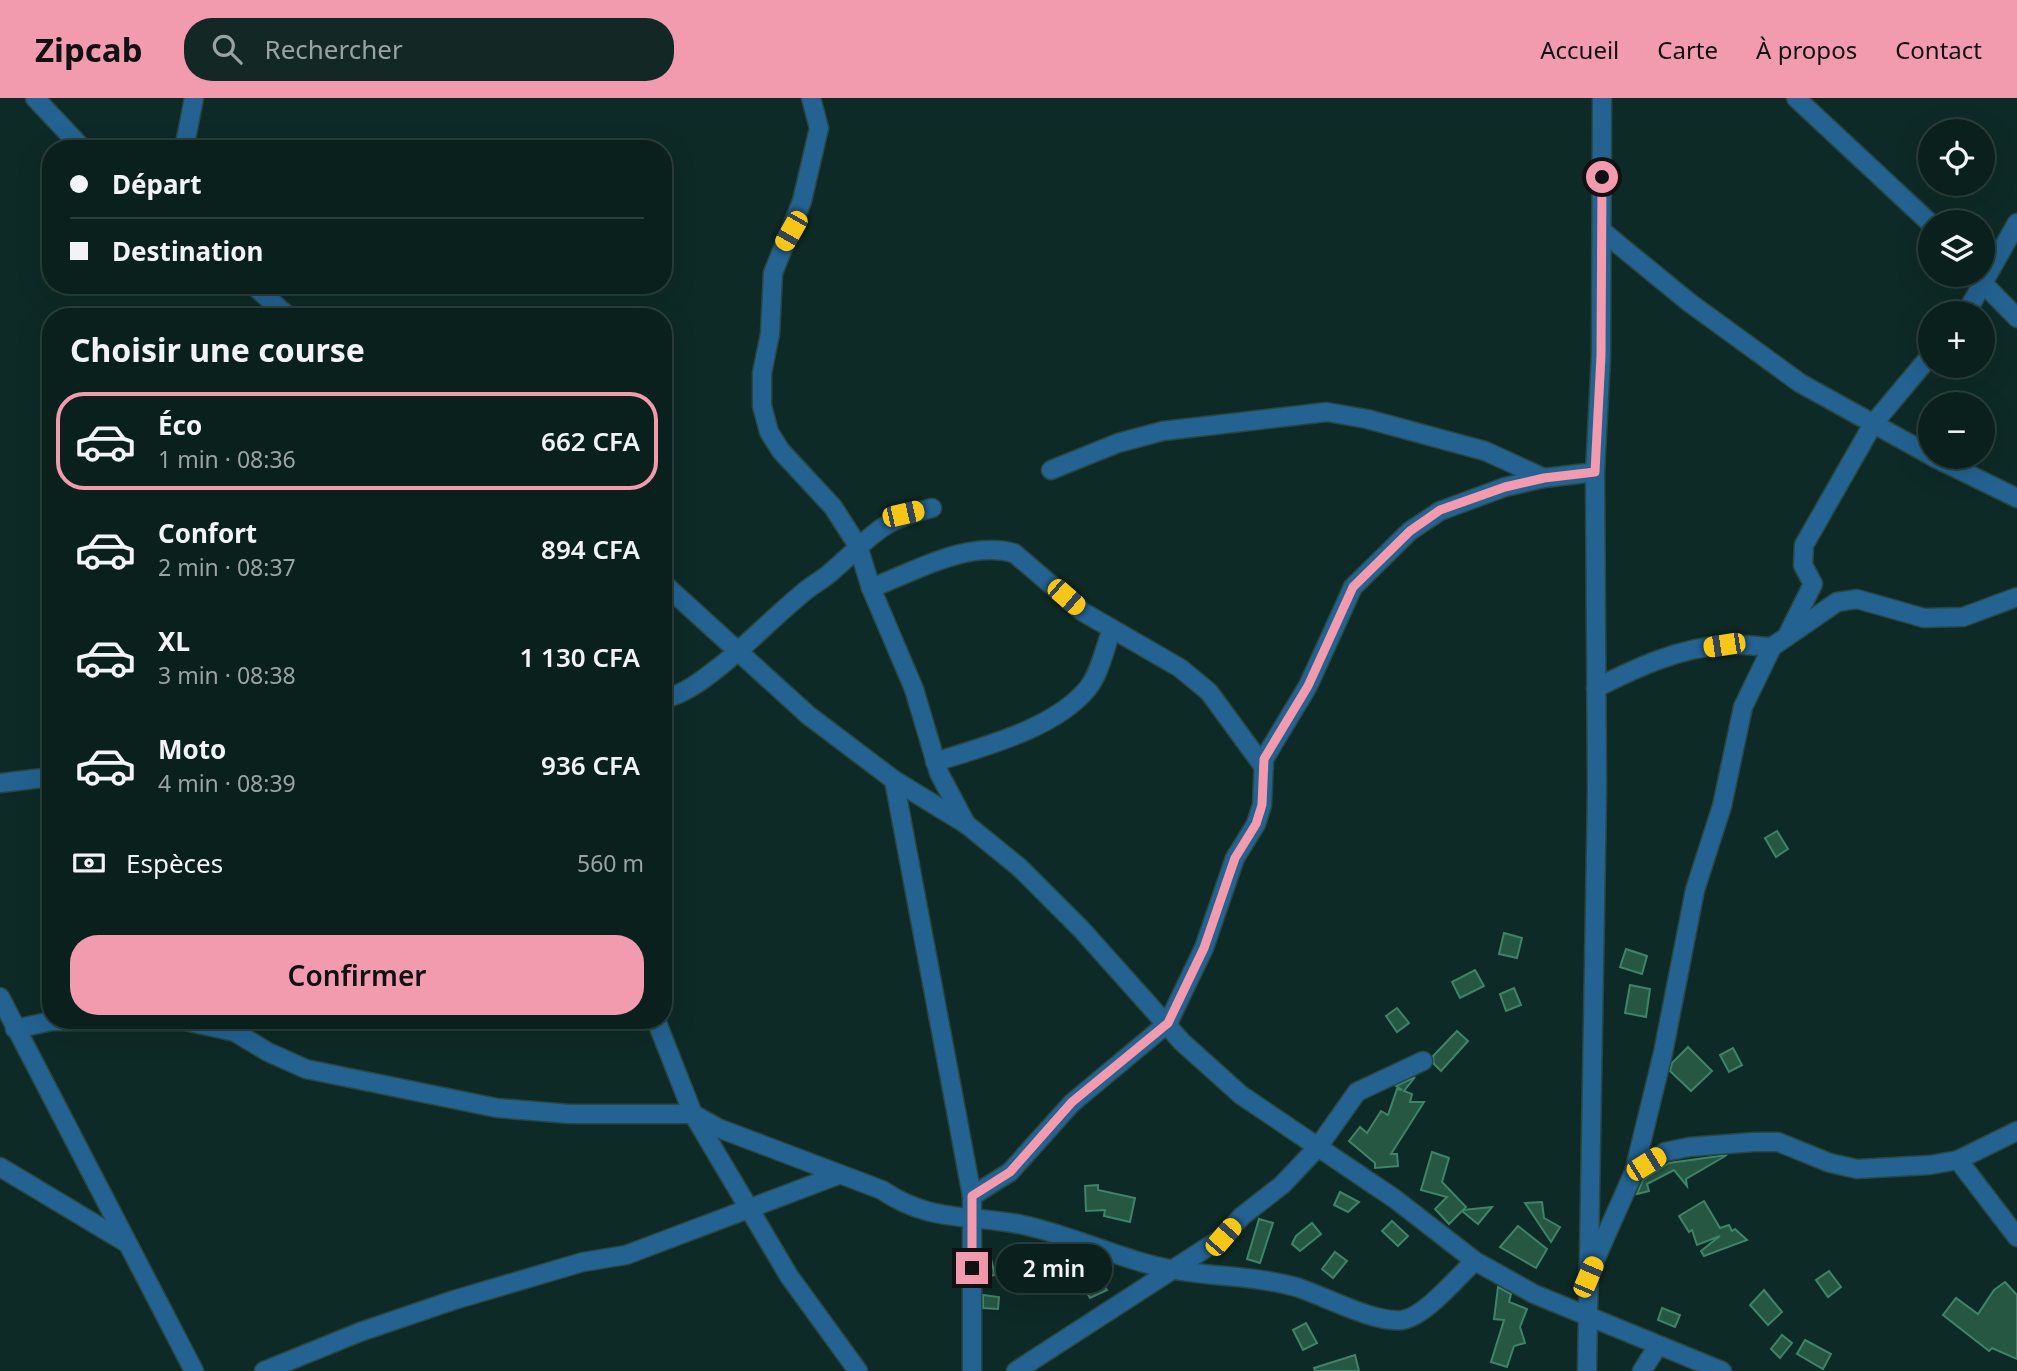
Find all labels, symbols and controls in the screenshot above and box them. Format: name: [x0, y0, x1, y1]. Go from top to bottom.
search box: [184, 18, 674, 81]
text: Zipcab: [35, 27, 142, 72]
icon: search: [208, 30, 246, 68]
text: Rechercher: [264, 31, 403, 67]
text: Accueil: [1540, 33, 1619, 66]
text: Carte: [1657, 33, 1718, 66]
text: À propos: [1756, 33, 1857, 66]
text: Contact: [1895, 33, 1982, 66]
map controls: [1918, 119, 1995, 469]
button: locate: [1918, 119, 1995, 196]
route start: [1586, 161, 1618, 193]
text: Départ: [112, 166, 201, 202]
car: [772, 208, 811, 254]
button: layers: [1918, 210, 1995, 287]
text: Destination: [112, 233, 263, 269]
button: +: [1918, 301, 1995, 378]
text: Choisir une course: [70, 328, 365, 371]
button: −: [1918, 392, 1995, 469]
text: Éco: [158, 407, 202, 443]
icon: car: [74, 410, 137, 473]
text: 662 CFA: [541, 423, 640, 459]
text: 1 min · 08:36: [158, 443, 296, 475]
car: [881, 499, 926, 529]
text: Confort: [158, 515, 257, 551]
icon: car: [74, 518, 137, 581]
text: 894 CFA: [541, 531, 640, 567]
text: 2 min · 08:37: [158, 551, 296, 583]
car: [1044, 575, 1089, 619]
text: XL: [158, 623, 190, 659]
icon: car: [74, 626, 137, 689]
car: [1702, 631, 1747, 659]
text: 1 130 CFA: [519, 639, 640, 675]
text: 3 min · 08:38: [158, 659, 296, 691]
text: Moto: [158, 731, 226, 767]
icon: car: [74, 734, 137, 797]
text: 936 CFA: [541, 747, 640, 783]
text: 4 min · 08:39: [158, 767, 296, 799]
icon: cash: [70, 844, 108, 882]
text: Espèces: [126, 845, 223, 881]
text: 560 m: [577, 847, 644, 879]
button: Confirmer: [70, 935, 644, 1015]
car: [1623, 1144, 1670, 1184]
car: [1202, 1214, 1245, 1260]
callout: 2 min: [996, 1244, 1112, 1292]
route end: [956, 1252, 988, 1284]
text: 2 min: [1023, 1252, 1085, 1284]
car: [1571, 1254, 1606, 1300]

